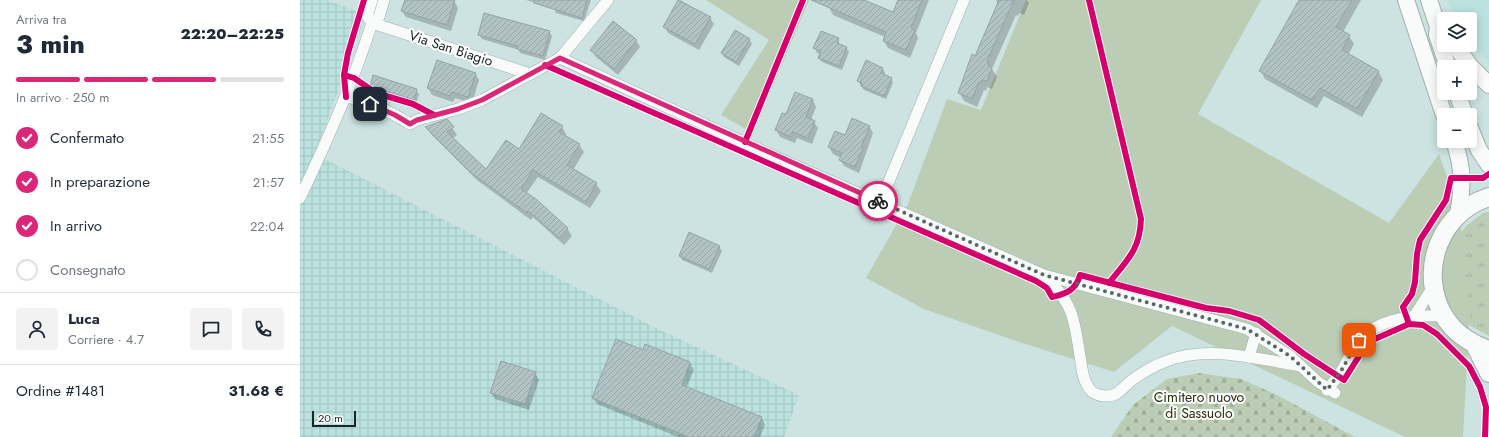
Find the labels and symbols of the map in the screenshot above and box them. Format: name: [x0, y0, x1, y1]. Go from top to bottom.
street label: Via San Biagio: [406, 25, 496, 71]
pin: [353, 87, 387, 121]
courier: [858, 181, 898, 221]
pin: [1342, 323, 1376, 357]
park label: Cimitero nuovo di Sassuolo: [1154, 387, 1245, 423]
scale bar: [312, 409, 356, 428]

